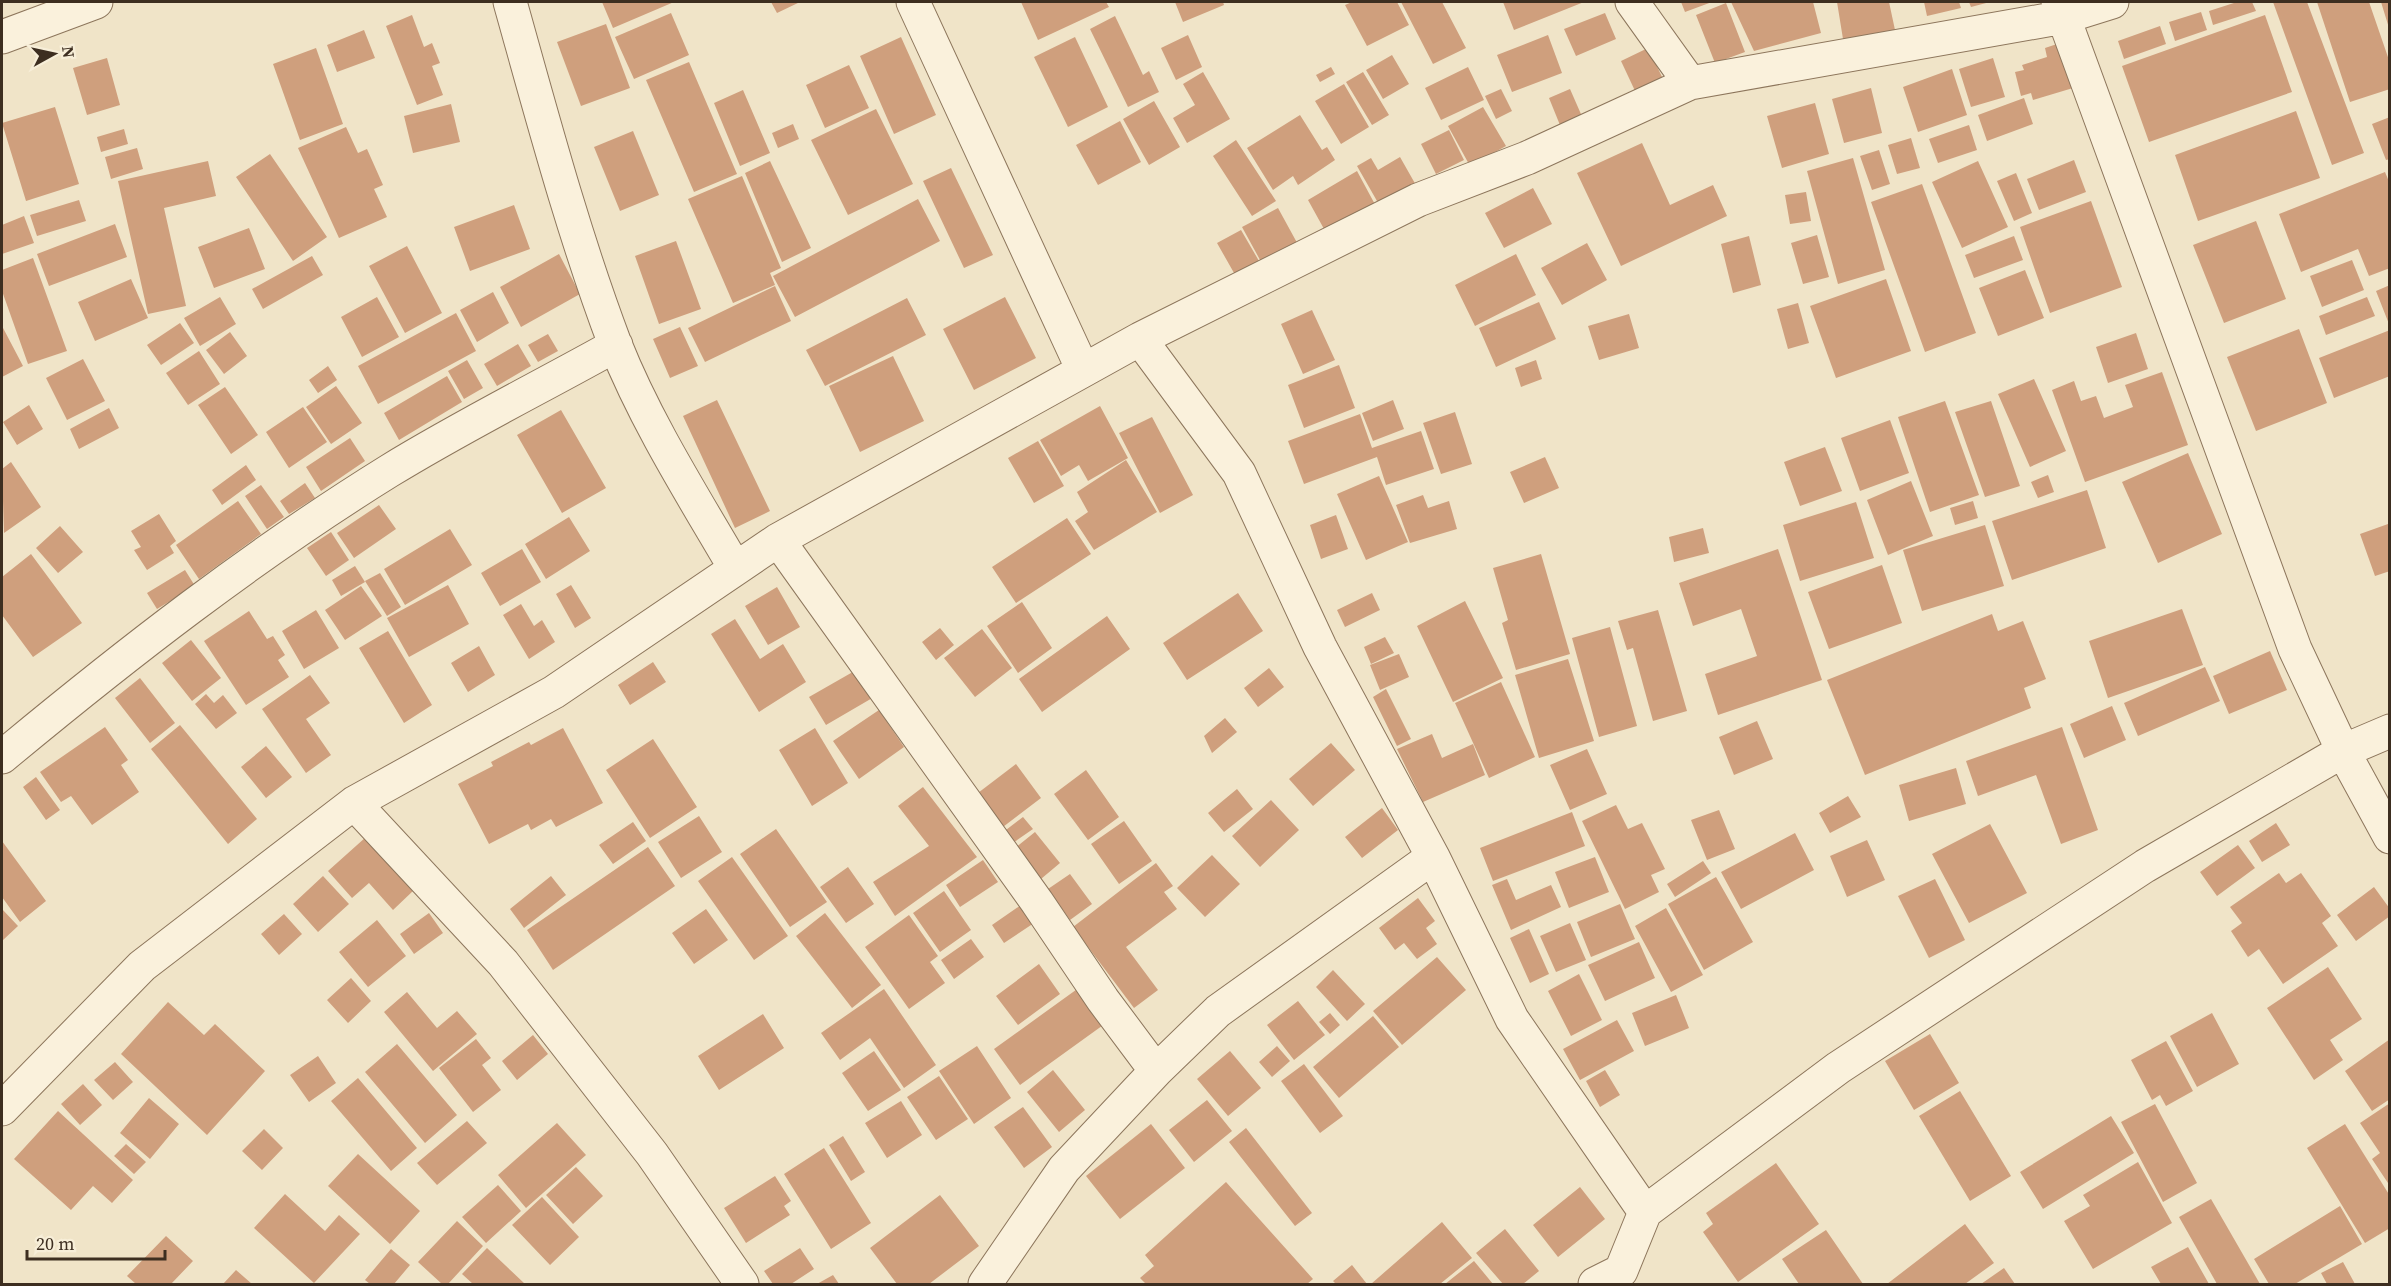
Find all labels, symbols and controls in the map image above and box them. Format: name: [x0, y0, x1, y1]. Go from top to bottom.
north arrow: [24, 24, 84, 84]
text: N: [57, 45, 81, 60]
scale bar: [27, 1223, 165, 1261]
text: 20 m: [36, 1231, 74, 1256]

